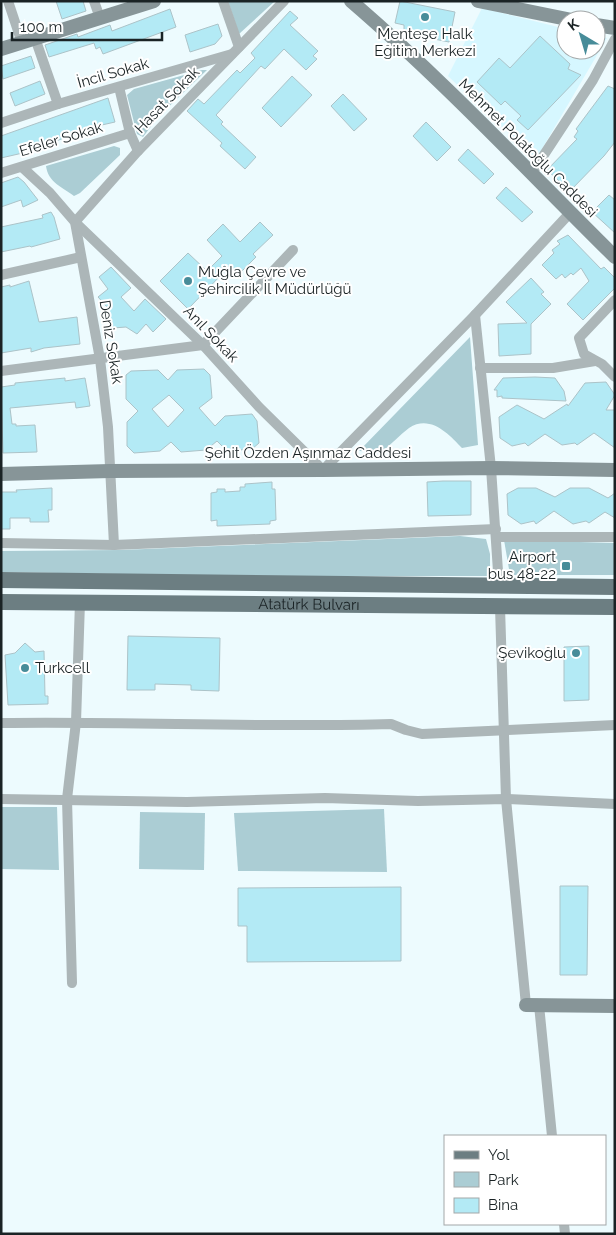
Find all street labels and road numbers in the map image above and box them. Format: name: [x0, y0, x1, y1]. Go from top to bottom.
street label: İncil Sokak: [75, 53, 151, 92]
street label: Hasat Sokak: [131, 63, 203, 137]
street label: Mehmet Polatoğlu Caddesi: [455, 75, 601, 221]
street label: Efeler Sokak: [17, 118, 105, 160]
street label: Deniz Sokak: [95, 299, 127, 385]
street label: Anıl Sokak: [180, 302, 242, 366]
street label: Şehit Özden Aşınmaz Caddesi: [205, 443, 411, 462]
street label: Atatürk Bulvarı: [258, 595, 360, 614]

